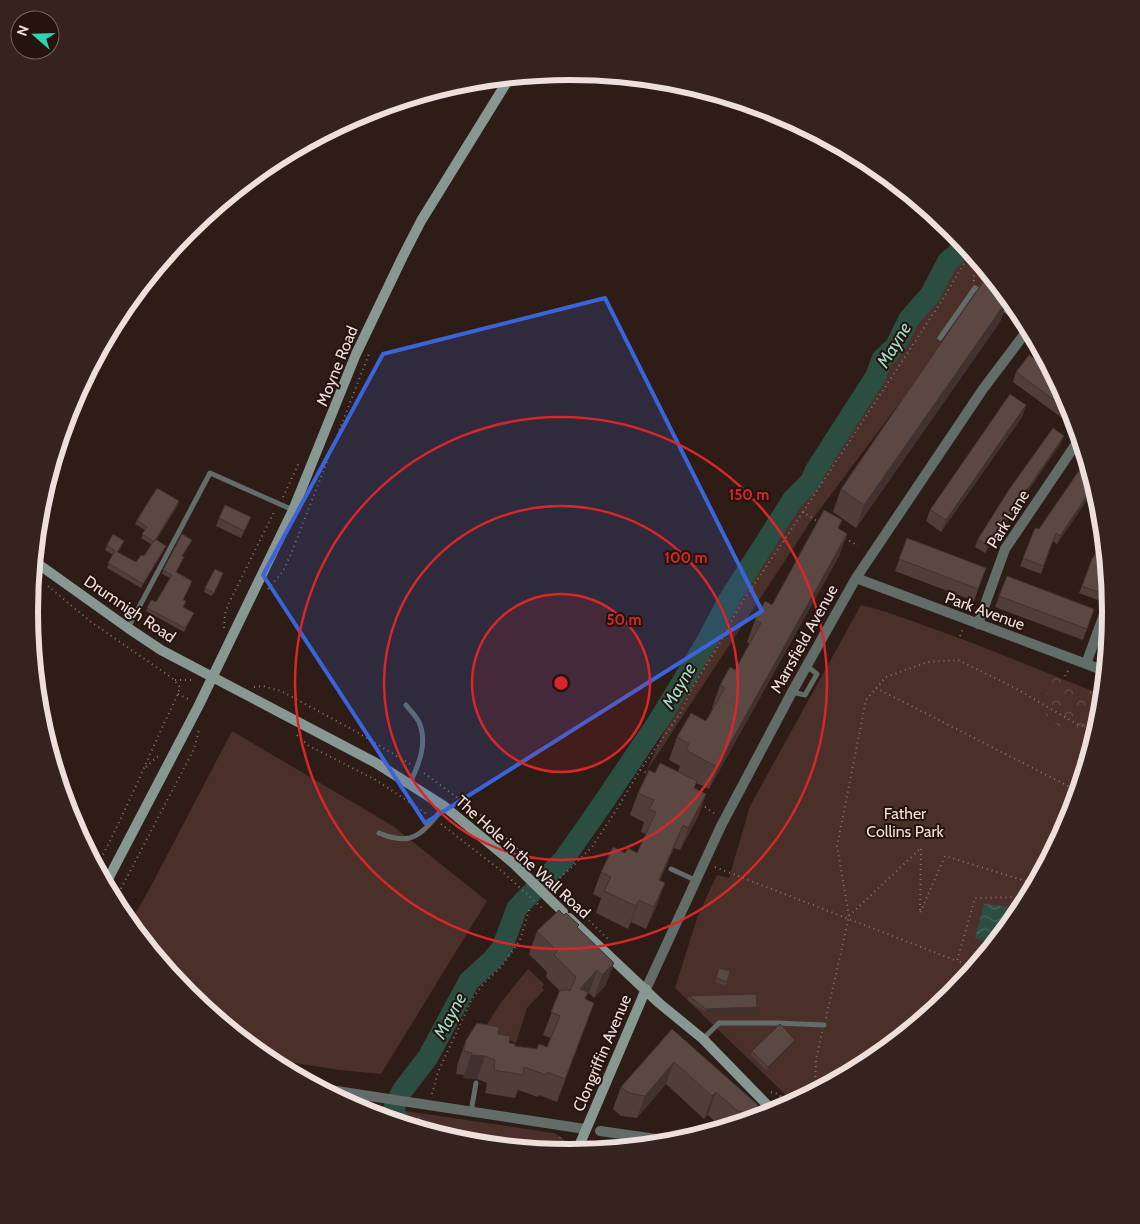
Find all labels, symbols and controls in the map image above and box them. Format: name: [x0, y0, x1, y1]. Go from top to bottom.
north arrow: [10, 10, 60, 60]
text: N: [13, 23, 33, 38]
water label: Mayne: [871, 318, 916, 372]
street label: Moyne Road: [312, 323, 362, 409]
text: 150 m: [729, 486, 769, 504]
street label: Park Lane: [983, 486, 1033, 552]
text: 100 m: [664, 549, 708, 567]
street label: Drumnigh Road: [81, 571, 179, 647]
street label: Marrsfield Avenue: [766, 581, 842, 697]
street label: Park Avenue: [943, 588, 1027, 634]
text: 50 m: [606, 611, 642, 629]
water label: Mayne: [657, 659, 701, 714]
centre of rings: [552, 674, 570, 692]
street label: The Hole in the Wall Road: [452, 792, 594, 922]
park label: Father Collins Park: [866, 804, 945, 841]
water label: Mayne: [428, 989, 471, 1044]
street label: Clongriffin Avenue: [569, 992, 635, 1114]

